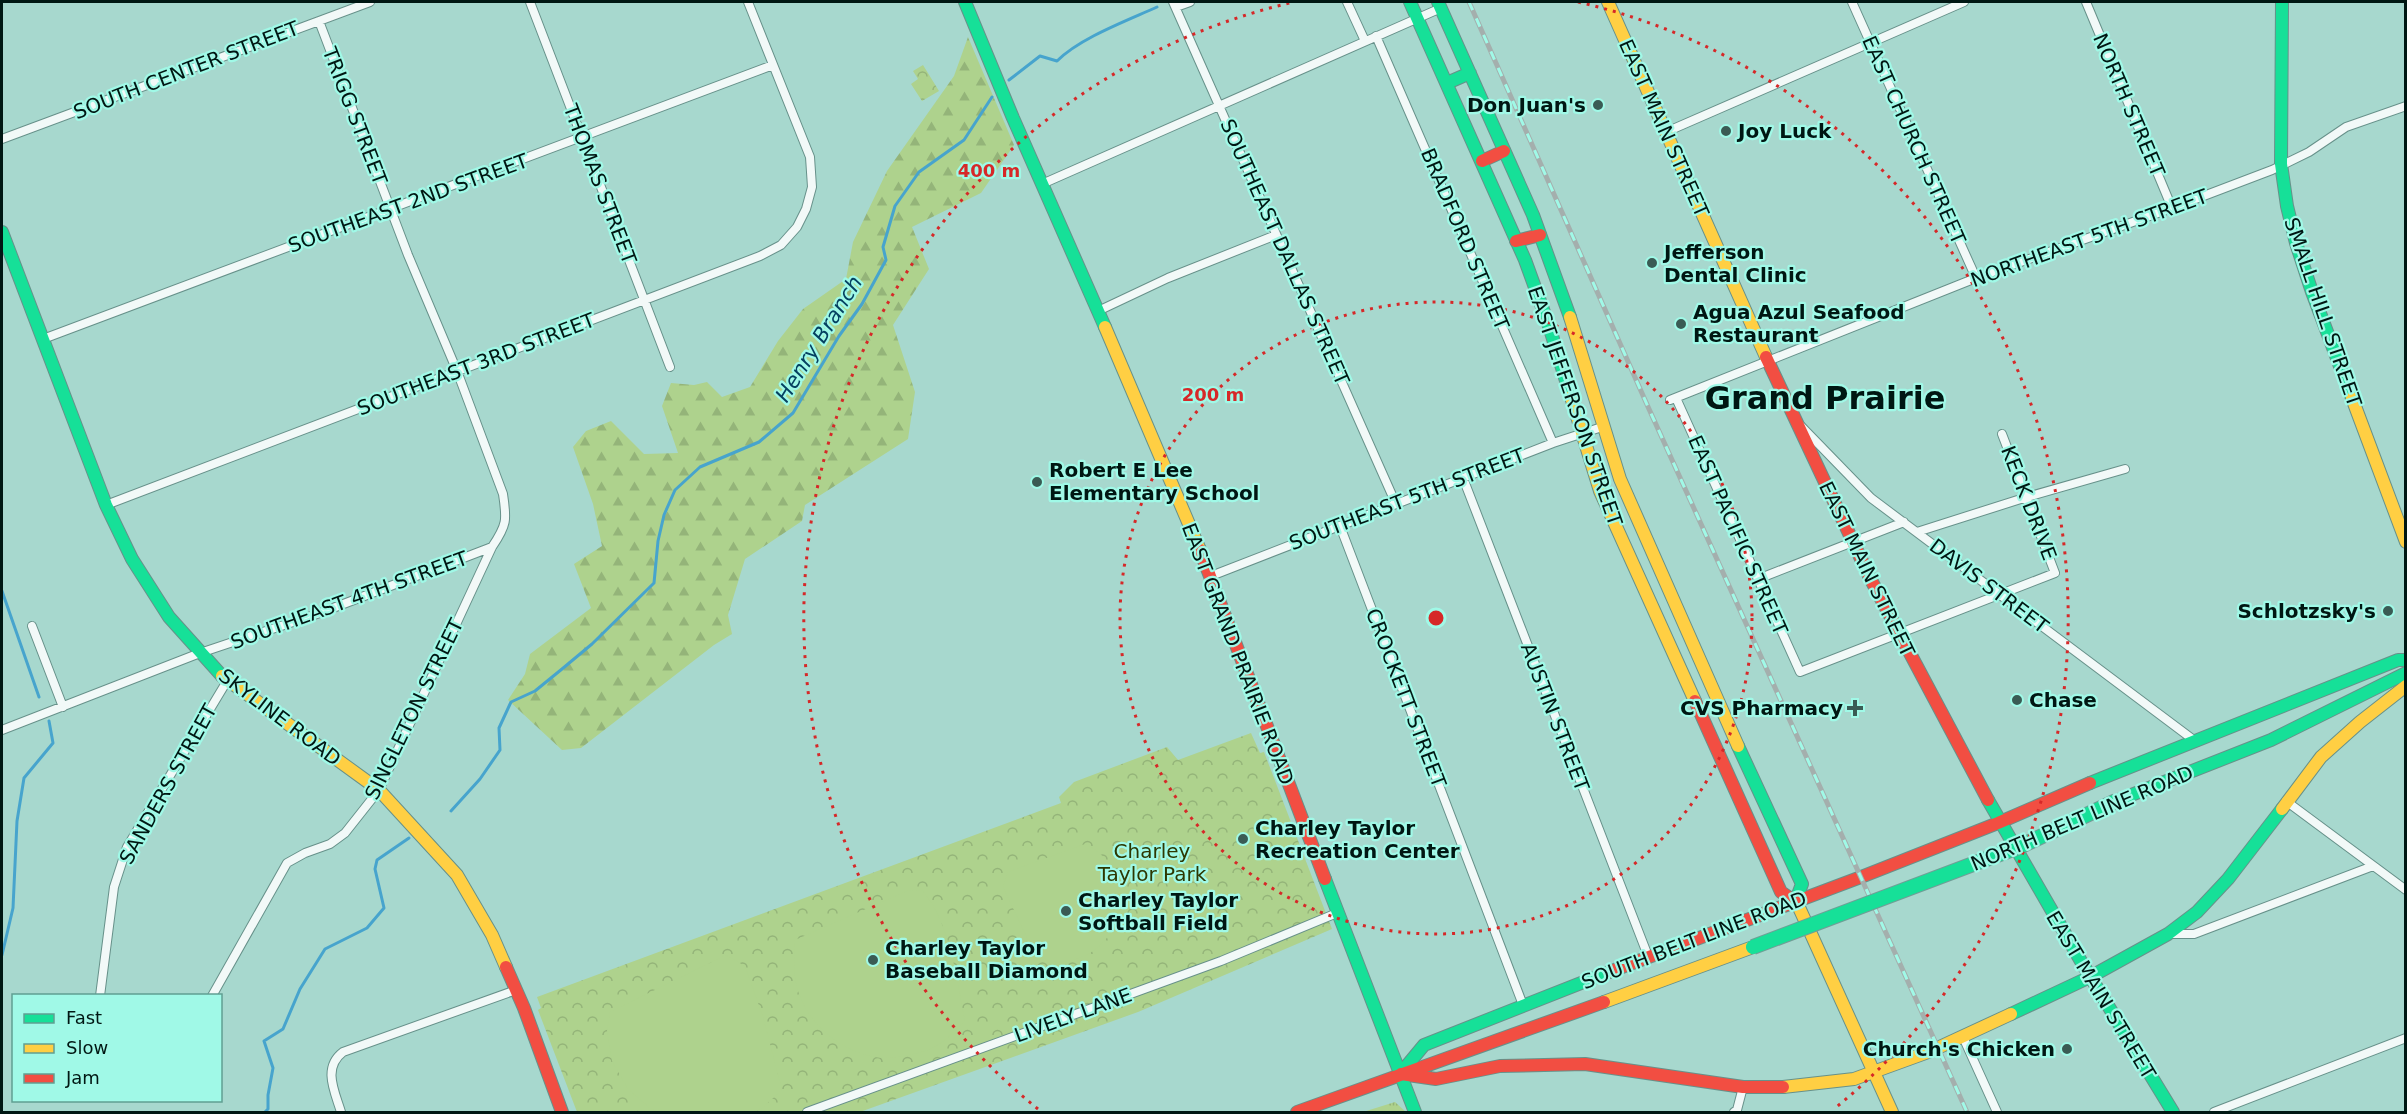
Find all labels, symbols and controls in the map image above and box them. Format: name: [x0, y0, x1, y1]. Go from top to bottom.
street label: SOUTH CENTER STREET: [70, 16, 303, 124]
street label: NORTH STREET: [2088, 30, 2170, 181]
street label: EAST CHURCH STREET: [1857, 32, 1971, 249]
street label: EAST MAIN STREET: [1614, 35, 1714, 221]
street label: TRIGG STREET: [317, 43, 393, 189]
place label: Don Juan's: [1467, 93, 1586, 117]
marker: Don Juan's: [1591, 98, 1605, 112]
street label: THOMAS STREET: [558, 100, 642, 268]
street label: SOUTHEAST DALLAS STREET: [1215, 115, 1355, 389]
place label: Joy Luck: [1736, 119, 1832, 143]
marker: Joy Luck: [1719, 124, 1733, 138]
street label: BRADFORD STREET: [1416, 145, 1514, 334]
street label: SOUTHEAST 2ND STREET: [285, 148, 532, 258]
text: 400 m: [958, 160, 1020, 181]
street label: NORTHEAST 5TH STREET: [1967, 184, 2212, 292]
street label: SMALL HILL STREET: [2279, 214, 2367, 410]
place label: Jefferson Dental Clinic: [1662, 240, 1807, 287]
marker: Jefferson Dental Clinic: [1645, 256, 1659, 270]
water label: Henry Branch: [771, 272, 867, 406]
street label: EAST JEFFERSON STREET: [1523, 283, 1628, 530]
place label: Agua Azul Seafood Restaurant: [1693, 300, 1905, 347]
street label: SOUTHEAST 3RD STREET: [354, 307, 599, 420]
marker: Agua Azul Seafood Restaurant: [1674, 317, 1688, 331]
district label: Grand Prairie: [1705, 379, 1945, 417]
text: 200 m: [1182, 384, 1244, 405]
street label: EAST PACIFIC STREET: [1683, 432, 1793, 639]
street label: KECK DRIVE: [1996, 442, 2062, 564]
street label: SOUTHEAST 5TH STREET: [1286, 443, 1529, 555]
place label: Robert E Lee Elementary School: [1049, 458, 1259, 505]
marker: Robert E Lee Elementary School: [1030, 475, 1044, 489]
street label: EAST MAIN STREET: [1814, 477, 1920, 661]
street label: EAST GRAND PRAIRIE ROAD: [1177, 520, 1299, 788]
street label: DAVIS STREET: [1925, 534, 2054, 639]
street label: SOUTHEAST 4TH STREET: [227, 546, 472, 654]
place label: Schlotzsky's: [2237, 599, 2376, 623]
marker: Schlotzsky's: [2381, 604, 2395, 618]
street label: CROCKETT STREET: [1361, 605, 1452, 792]
centre of rings: [1426, 608, 1446, 628]
street label: SINGLETON STREET: [360, 614, 469, 803]
street label: AUSTIN STREET: [1516, 640, 1595, 795]
street label: SKYLINE ROAD: [214, 663, 346, 771]
place label: Chase: [2029, 688, 2097, 712]
marker: Chase: [2010, 693, 2024, 707]
place label: CVS Pharmacy: [1680, 696, 1843, 720]
street label: SANDERS STREET: [114, 699, 222, 868]
marker: CVS Pharmacy: [1848, 701, 1862, 715]
street label: NORTH BELT LINE ROAD: [1967, 760, 2197, 876]
place label: Charley Taylor Recreation Center: [1255, 816, 1460, 863]
marker: Charley Taylor Recreation Center: [1236, 832, 1250, 846]
park label: Charley Taylor Park: [1097, 839, 1207, 886]
street label: SOUTH BELT LINE ROAD: [1578, 886, 1810, 994]
place label: Charley Taylor Softball Field: [1078, 888, 1238, 935]
marker: Charley Taylor Softball Field: [1059, 904, 1073, 918]
street label: EAST MAIN STREET: [2041, 907, 2161, 1084]
place label: Charley Taylor Baseball Diamond: [885, 936, 1088, 983]
marker: Charley Taylor Baseball Diamond: [866, 953, 880, 967]
street label: LIVELY LANE: [1011, 983, 1135, 1047]
legend: [12, 994, 222, 1102]
text: Fast: [66, 1007, 102, 1028]
text: Slow: [66, 1037, 108, 1058]
place label: Church's Chicken: [1863, 1037, 2055, 1061]
marker: Church's Chicken: [2060, 1042, 2074, 1056]
text: Jam: [65, 1067, 100, 1088]

